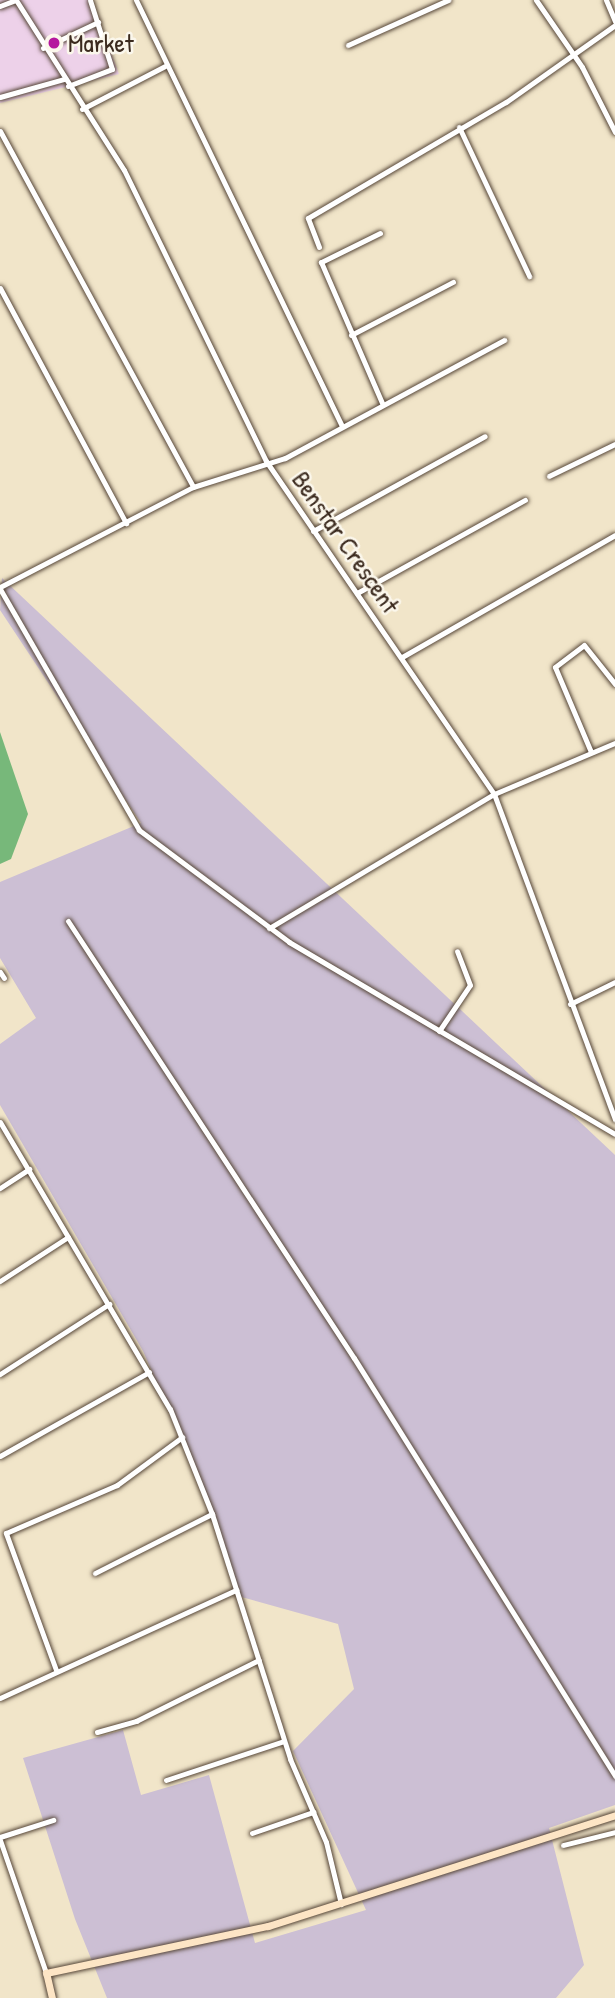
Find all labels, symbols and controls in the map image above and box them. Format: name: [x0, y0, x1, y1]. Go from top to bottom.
place label: Market: [68, 27, 134, 59]
marker: Market: [46, 35, 62, 51]
street label: Benstar Crescent: [286, 465, 406, 619]

